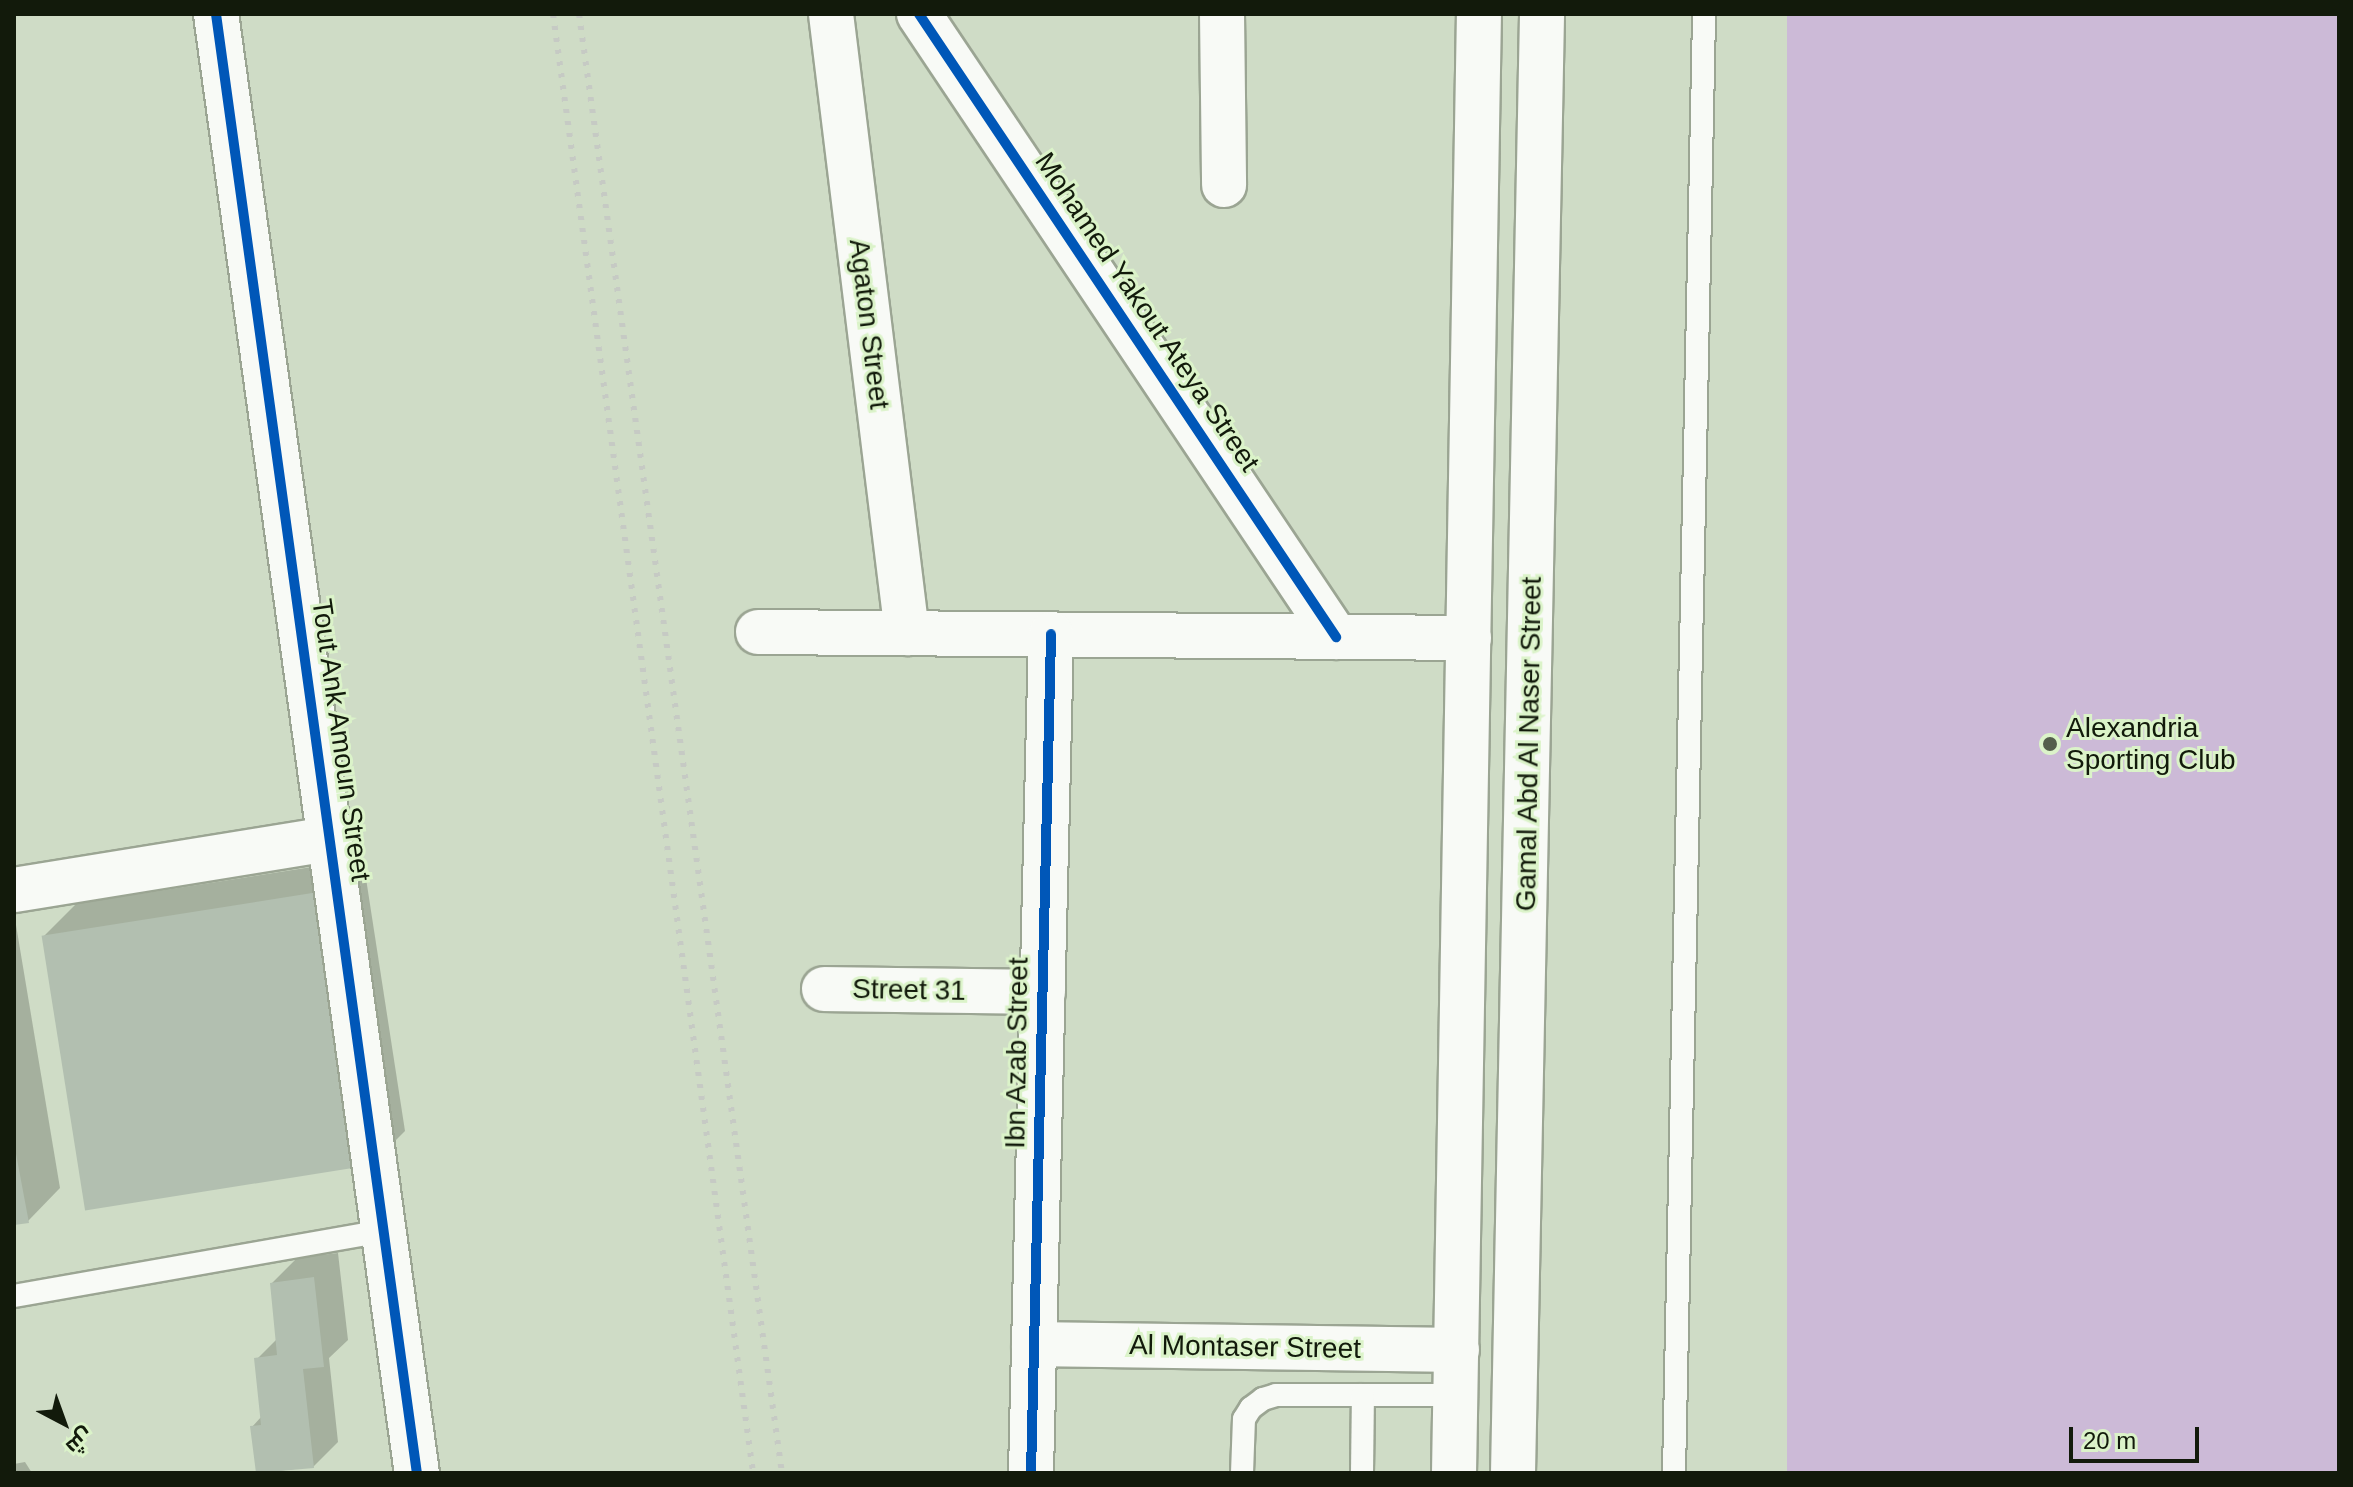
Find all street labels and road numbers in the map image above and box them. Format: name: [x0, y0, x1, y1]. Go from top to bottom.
street label: Mohamed Yakout Ateya Street: [1027, 145, 1267, 479]
street label: Agaton Street: [842, 237, 896, 411]
street label: Gamal Abd Al Naser Street: [1509, 575, 1549, 913]
street label: Tout Ank Amoun Street: [304, 595, 378, 885]
street label: Ibn Azab Street: [999, 956, 1035, 1150]
street label: Street 31: [852, 972, 966, 1008]
street label: Al Montaser Street: [1129, 1328, 1361, 1366]

